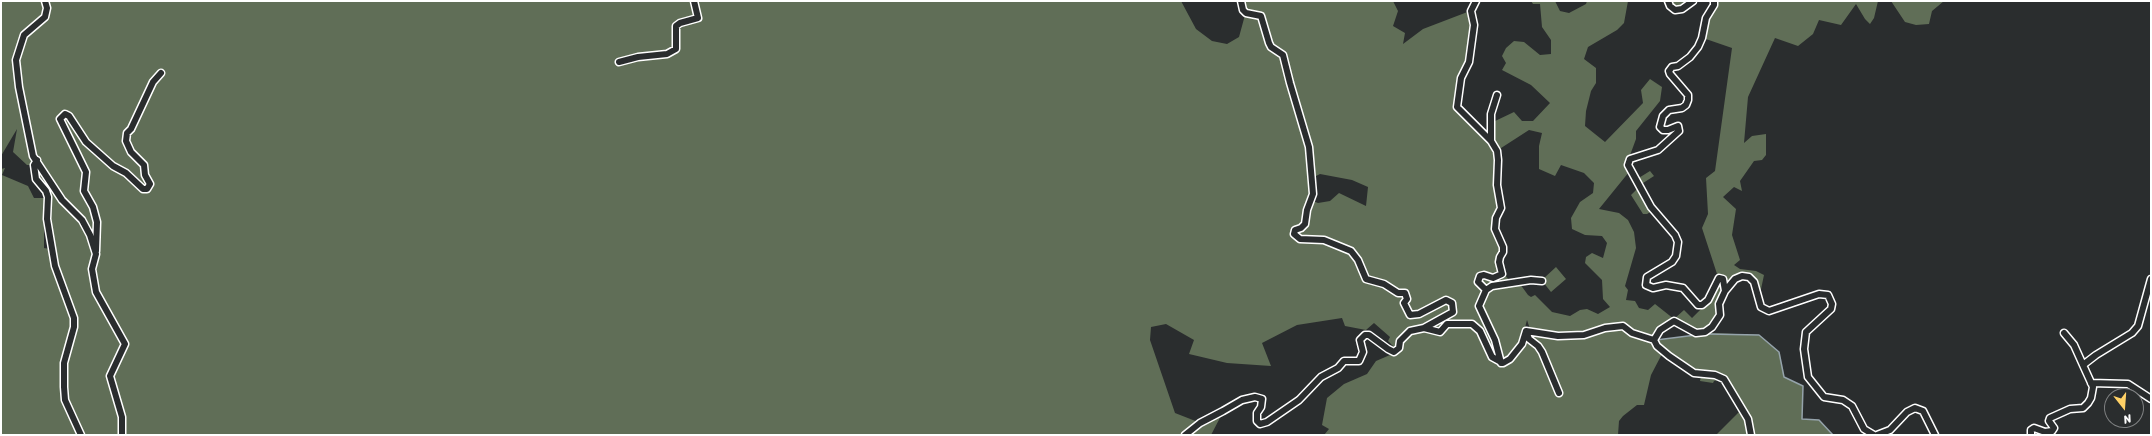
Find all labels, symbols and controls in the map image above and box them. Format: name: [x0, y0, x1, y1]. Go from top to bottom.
north arrow: [2104, 388, 2144, 428]
text: N: [2121, 409, 2134, 429]

